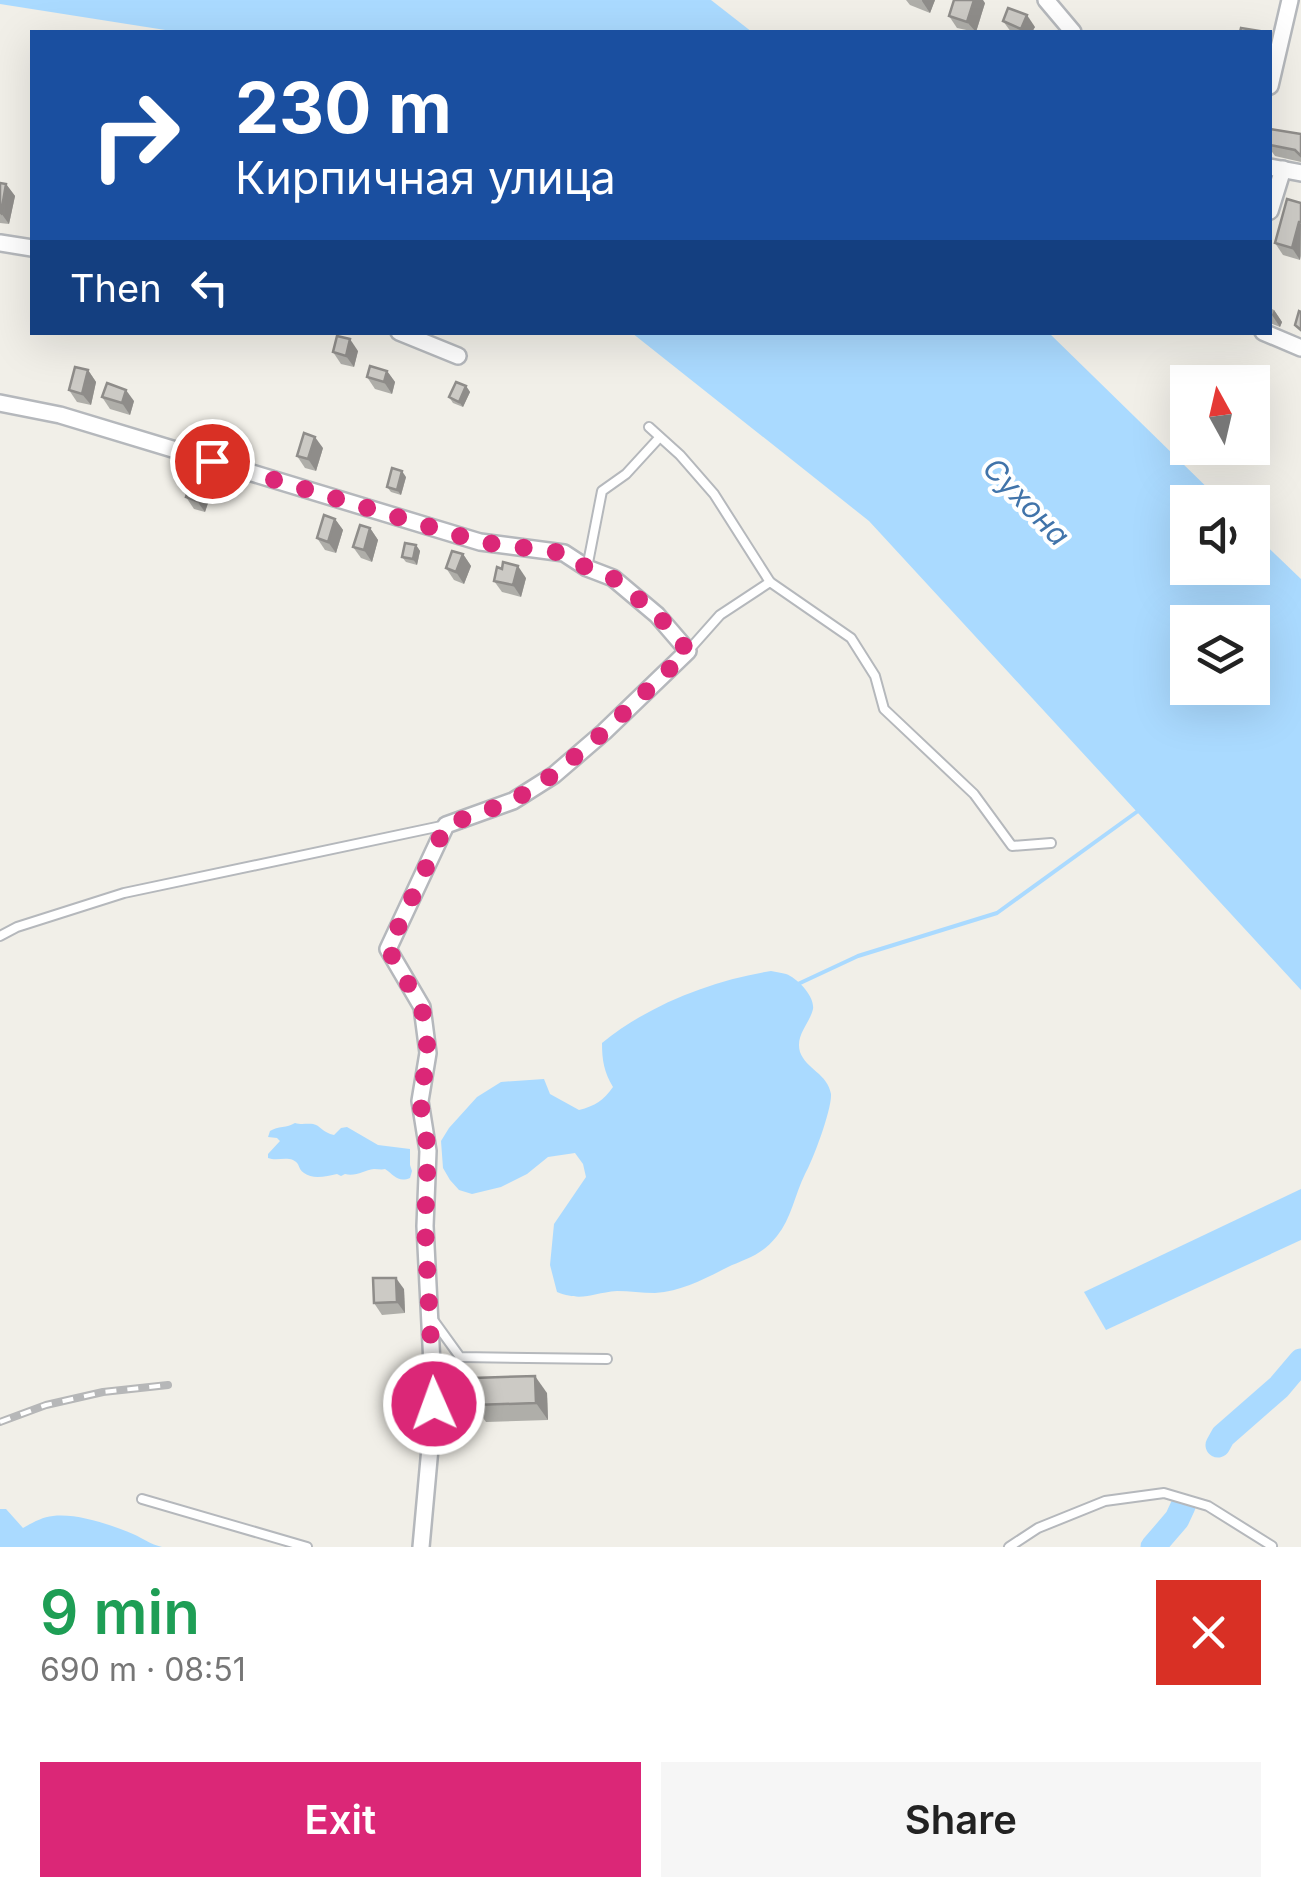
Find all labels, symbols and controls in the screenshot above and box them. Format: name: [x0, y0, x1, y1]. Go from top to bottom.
text: 230 m: [235, 65, 452, 150]
icon: right: [70, 70, 200, 200]
text: Кирпичная улица: [235, 150, 616, 205]
icon: left: [182, 260, 237, 315]
text: Then: [70, 265, 162, 311]
north arrow: [1170, 365, 1270, 465]
map controls: [1170, 365, 1270, 705]
pin: [170, 419, 255, 504]
icon: arrive: [185, 434, 240, 489]
water label: Сухона: [976, 450, 1077, 553]
button: sound: [1170, 485, 1270, 585]
button: layers: [1170, 605, 1270, 705]
position arrow: [382, 1352, 486, 1456]
text: 9 min: [40, 1576, 200, 1648]
button: close: [1156, 1580, 1261, 1685]
text: 690 m · 08:51: [40, 1650, 246, 1689]
button: Exit: [40, 1762, 641, 1877]
button: Share: [661, 1762, 1261, 1877]

